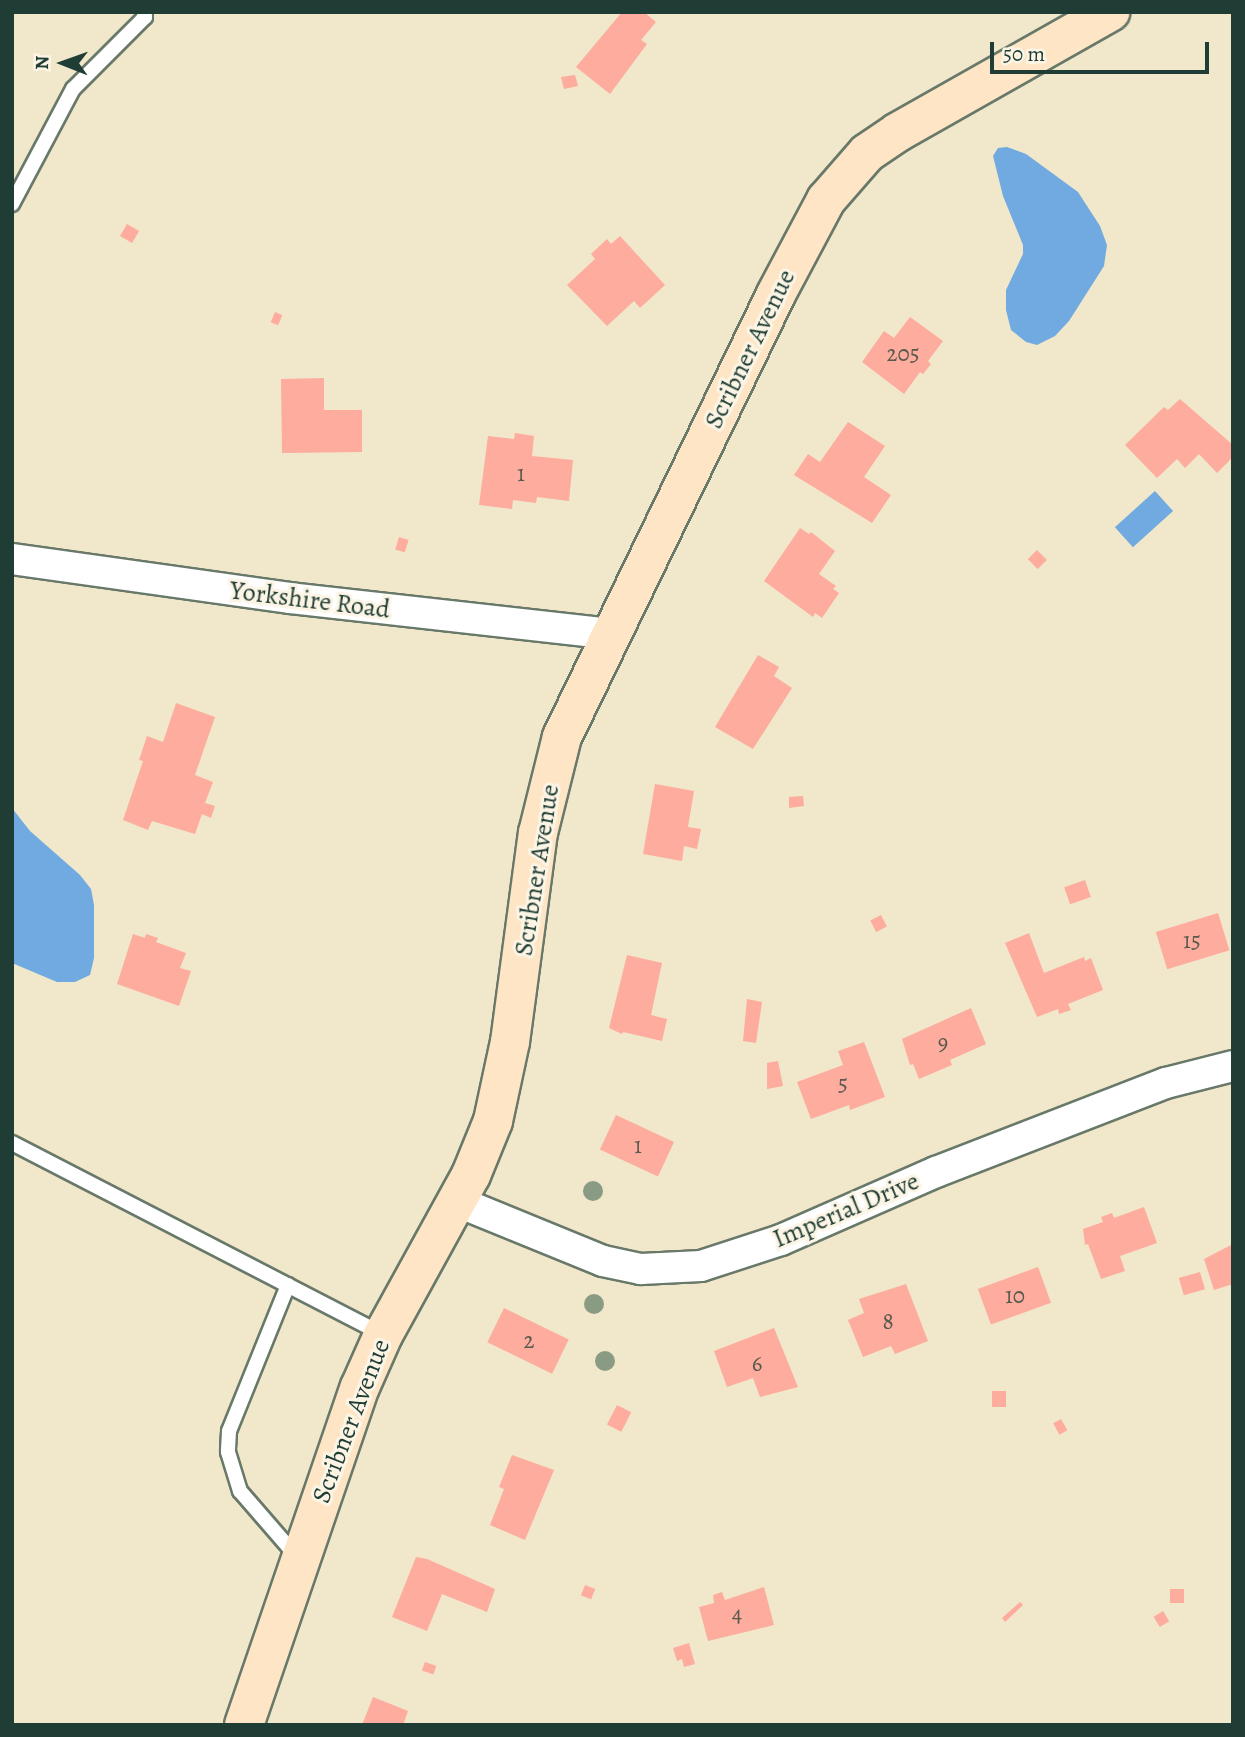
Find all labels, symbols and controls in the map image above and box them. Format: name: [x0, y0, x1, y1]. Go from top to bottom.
north arrow: [28, 28, 98, 98]
scale bar: [993, 28, 1212, 72]
text: 50 m: [1003, 40, 1045, 68]
text: N: [29, 55, 55, 70]
street label: Scribner Avenue: [698, 264, 802, 434]
house number: 205: [886, 340, 920, 368]
house number: 1: [517, 460, 525, 488]
street label: Yorkshire Road: [228, 575, 392, 625]
street label: Scribner Avenue: [508, 782, 566, 958]
house number: 15: [1183, 927, 1201, 955]
house number: 9: [938, 1029, 948, 1057]
house number: 5: [838, 1070, 848, 1098]
house number: 1: [634, 1132, 642, 1160]
street label: Imperial Drive: [768, 1165, 924, 1255]
house number: 10: [1005, 1282, 1025, 1310]
house number: 8: [882, 1308, 894, 1336]
house number: 2: [524, 1327, 534, 1355]
street label: Scribner Avenue: [305, 1335, 397, 1507]
house number: 6: [752, 1350, 762, 1378]
house number: 4: [732, 1600, 742, 1628]

